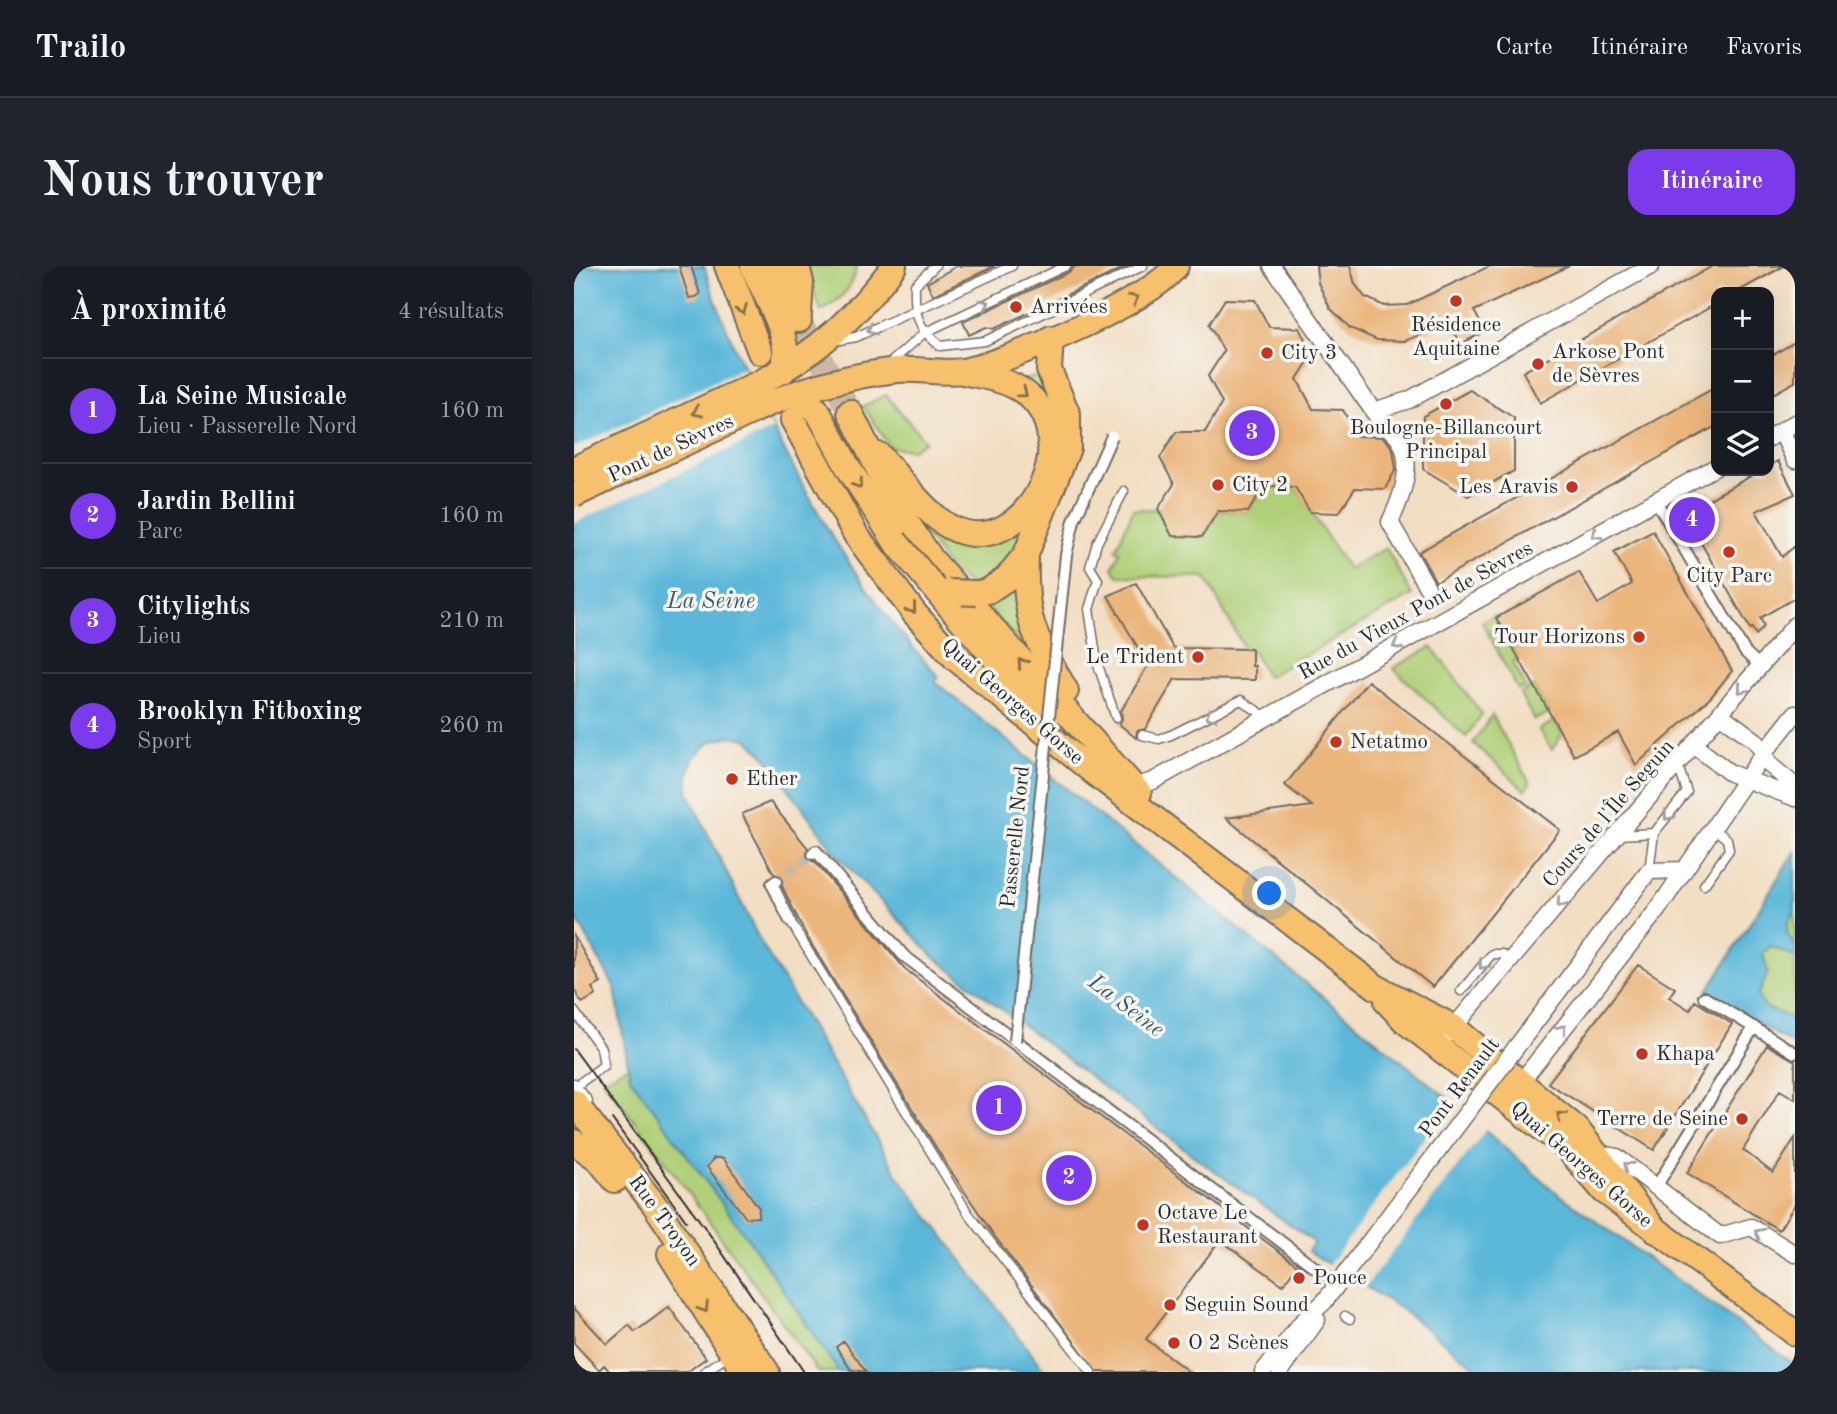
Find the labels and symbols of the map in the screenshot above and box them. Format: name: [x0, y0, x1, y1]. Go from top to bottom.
one-way arrow: [1127, 293, 1139, 307]
marker: Résidence Aquitaine: [1448, 293, 1464, 309]
place label: Arrivées: [1030, 297, 1108, 318]
one-way arrow: [978, 298, 990, 312]
marker: Arrivées: [1008, 299, 1024, 315]
one-way arrow: [734, 303, 748, 315]
place label: Résidence Aquitaine: [1411, 315, 1501, 360]
one-way arrow: [866, 322, 879, 336]
place label: Arkose Pont de Sèvres: [1552, 342, 1665, 387]
place label: City 3: [1281, 343, 1337, 364]
marker: City 3: [1259, 345, 1275, 361]
marker: Arkose Pont de Sèvres: [1530, 356, 1546, 372]
one-way arrow: [1015, 384, 1027, 397]
marker: Boulogne-Billancourt Principal: [1438, 396, 1454, 412]
one-way arrow: [692, 404, 704, 418]
pin: 3: [1229, 407, 1275, 459]
street label: Pont de Sèvres: [605, 411, 737, 487]
place label: Boulogne-Billancourt Principal: [1350, 418, 1542, 463]
place label: City 2: [1232, 475, 1288, 496]
one-way arrow: [849, 476, 862, 489]
marker: City 2: [1210, 477, 1226, 493]
place label: Les Aravis: [1459, 477, 1558, 498]
marker: Les Aravis: [1564, 479, 1580, 495]
pin: 4: [1669, 494, 1715, 546]
one-way arrow: [1591, 526, 1603, 539]
street label: Rue du Vieux Pont de Sèvres: [1295, 538, 1537, 684]
marker: City Parc: [1721, 544, 1737, 560]
place label: City Parc: [1686, 566, 1772, 587]
water label: La Seine: [666, 590, 755, 613]
one-way arrow: [903, 602, 916, 614]
place label: Tour Horizons: [1494, 627, 1625, 648]
marker: Tour Horizons: [1631, 629, 1647, 645]
street label: Quai Georges Gorse: [937, 635, 1087, 769]
one-way arrow: [1392, 637, 1405, 650]
place label: Le Trident: [1086, 647, 1184, 668]
marker: Le Trident: [1190, 649, 1206, 665]
one-way arrow: [1018, 658, 1030, 671]
one-way arrow: [1738, 681, 1750, 694]
one-way arrow: [1205, 707, 1217, 721]
place label: Netatmo: [1350, 732, 1428, 753]
street label: Cours de l'Île Seguin: [1536, 733, 1679, 892]
marker: Netatmo: [1328, 734, 1344, 750]
street label: Passerelle Nord: [998, 765, 1034, 909]
place label: Ether: [746, 769, 798, 790]
marker: Ether: [724, 771, 740, 787]
one-way arrow: [1664, 808, 1677, 821]
your location: [1252, 876, 1286, 910]
one-way arrow: [1557, 894, 1569, 907]
one-way arrow: [1479, 957, 1492, 969]
water label: La Seine: [1083, 970, 1168, 1042]
one-way arrow: [1554, 1025, 1567, 1037]
street label: Pont Renault: [1416, 1034, 1504, 1142]
place label: Khapa: [1656, 1044, 1715, 1065]
marker: Khapa: [1634, 1046, 1650, 1062]
pin: 1: [976, 1082, 1022, 1134]
street label: Quai Georges Gorse: [1506, 1098, 1656, 1232]
place label: Terre de Seine: [1596, 1109, 1728, 1130]
marker: Terre de Seine: [1734, 1111, 1750, 1127]
one-way arrow: [1556, 1112, 1569, 1124]
pin: 2: [1046, 1152, 1092, 1204]
one-way arrow: [1624, 1161, 1636, 1174]
street label: Rue Troyon: [624, 1171, 704, 1271]
place label: Octave Le Restaurant: [1157, 1203, 1257, 1248]
marker: Octave Le Restaurant: [1135, 1217, 1151, 1233]
one-way arrow: [1754, 1228, 1767, 1242]
place label: Pouce: [1313, 1268, 1367, 1289]
marker: Pouce: [1291, 1270, 1307, 1286]
place label: Seguin Sound: [1184, 1295, 1309, 1316]
marker: Seguin Sound: [1162, 1297, 1178, 1313]
one-way arrow: [695, 1300, 708, 1313]
place label: O 2 Scènes: [1188, 1333, 1289, 1354]
marker: O 2 Scènes: [1166, 1335, 1182, 1351]

